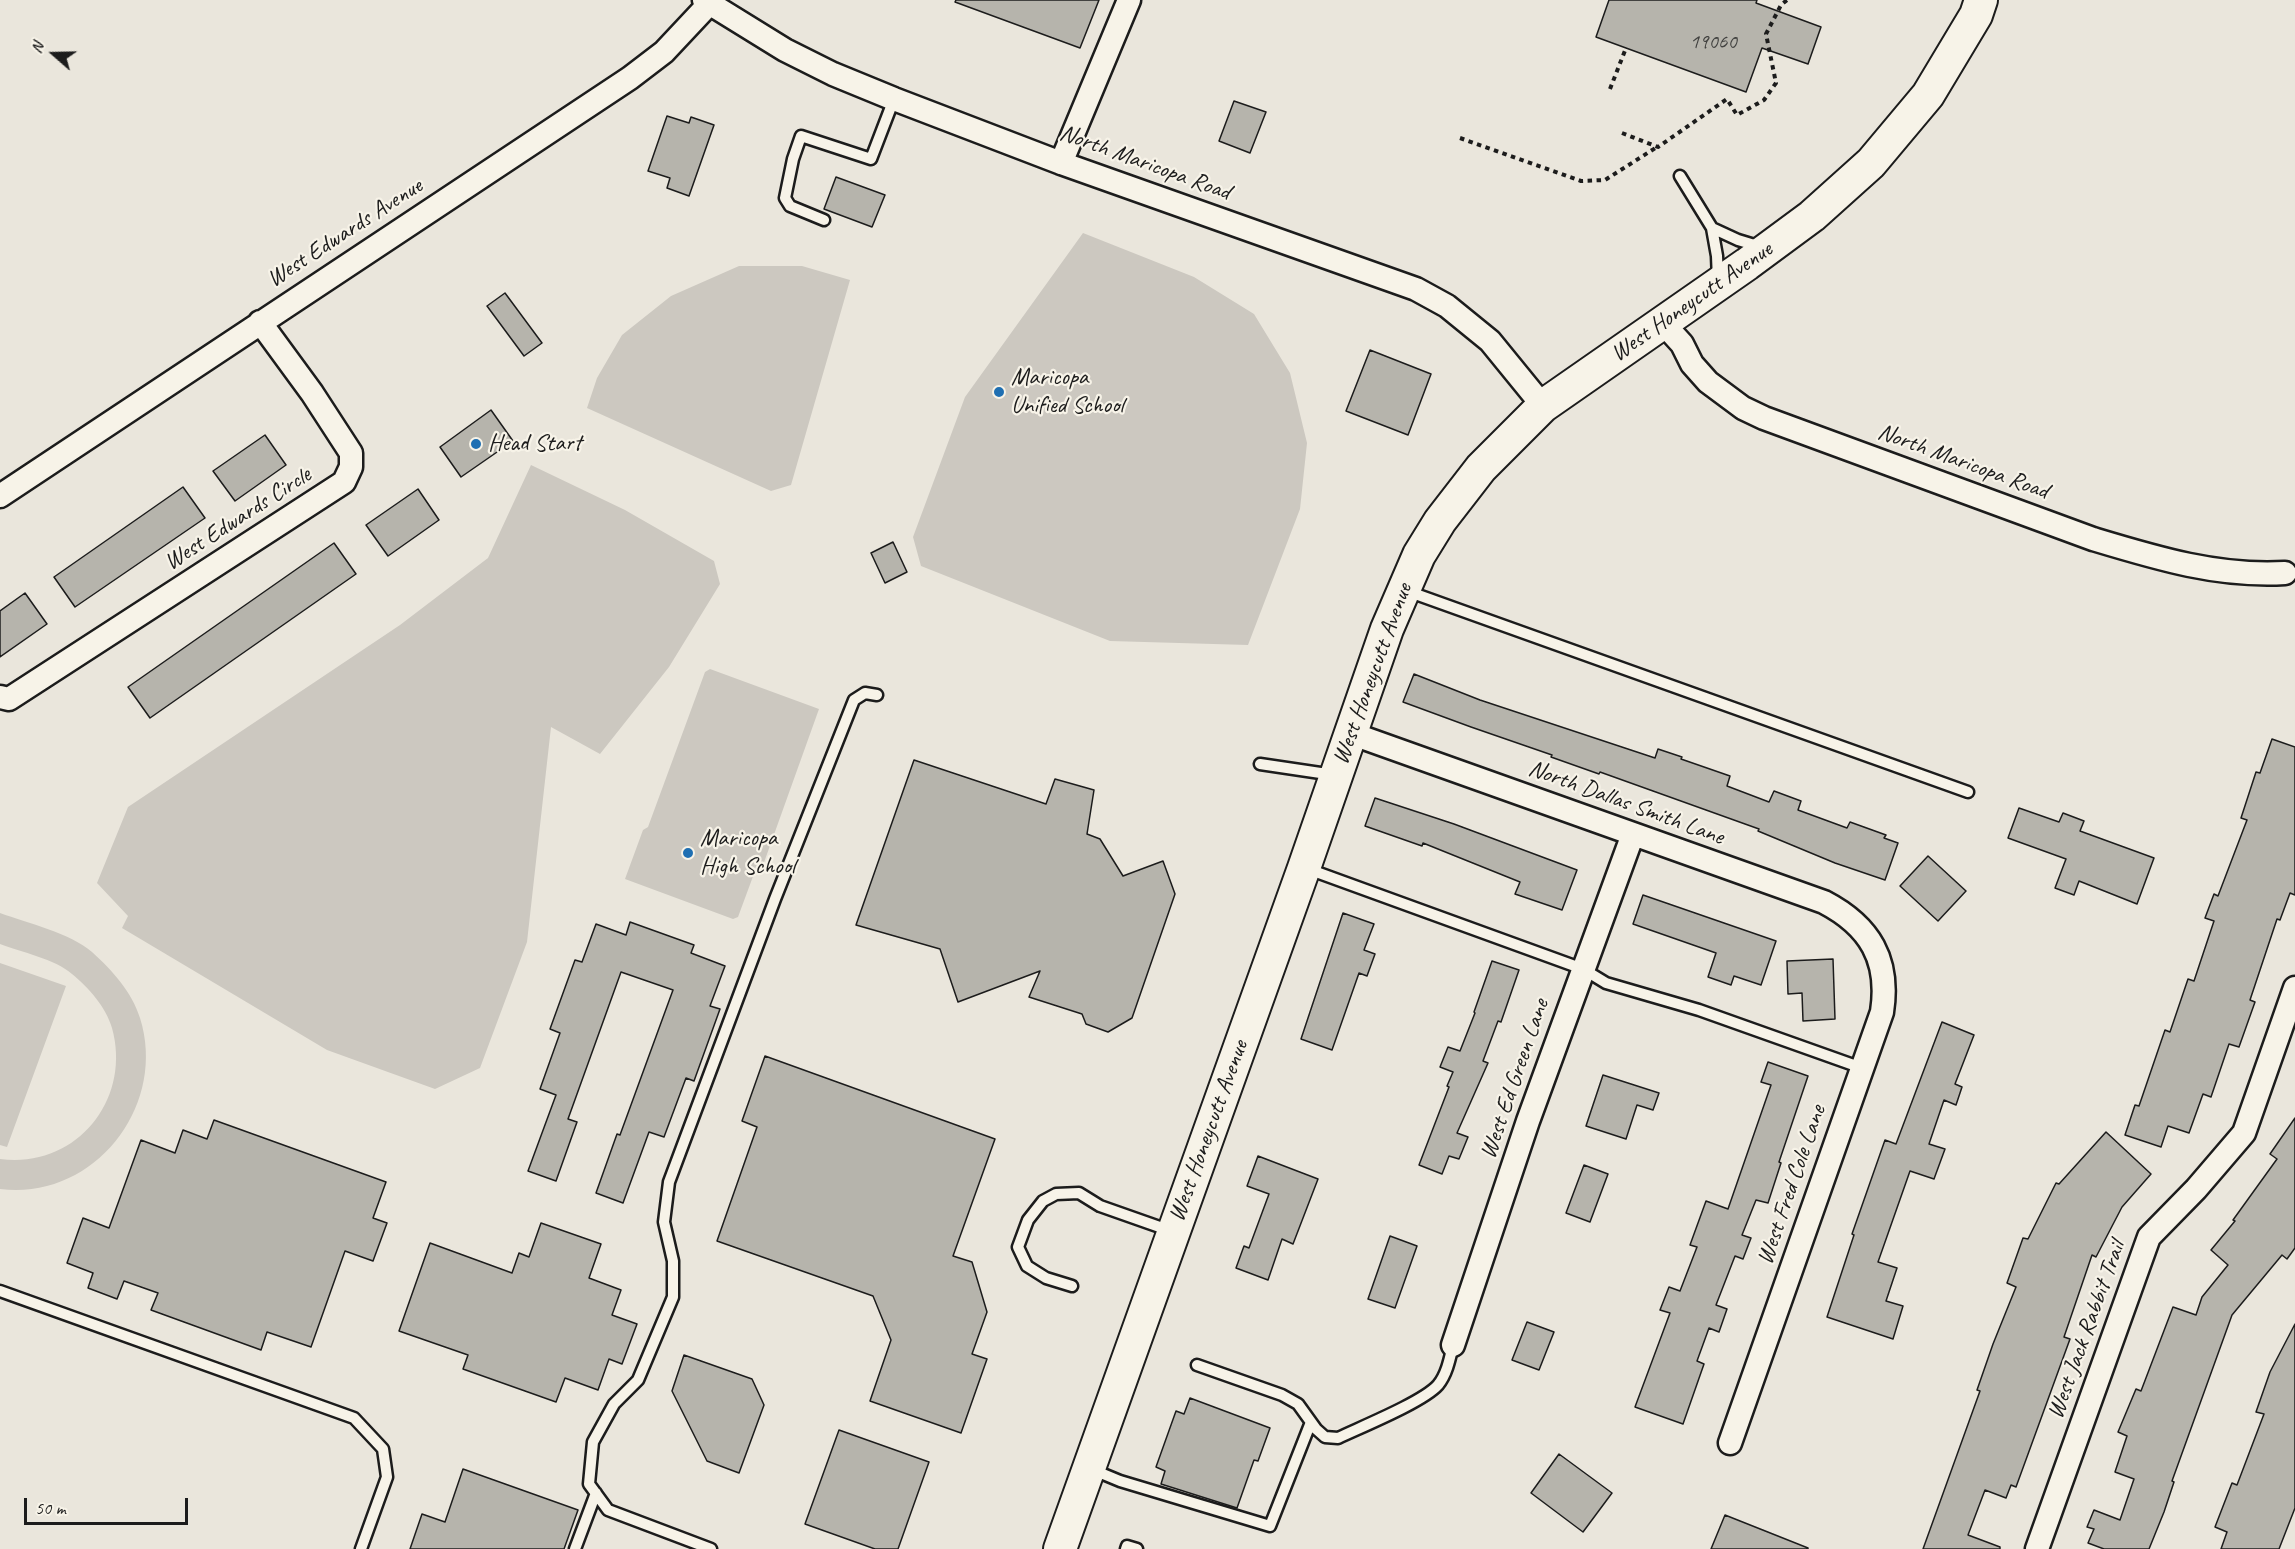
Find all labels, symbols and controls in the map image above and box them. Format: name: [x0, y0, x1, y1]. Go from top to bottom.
north arrow: [24, 24, 84, 84]
house number: 19060: [1689, 29, 1737, 55]
text: N: [26, 40, 48, 56]
street label: North Maricopa Road: [1056, 119, 1234, 207]
street label: West Edwards Avenue: [262, 172, 428, 294]
street label: West Honeycutt Avenue: [1606, 236, 1778, 368]
place label: Maricopa Unified School: [1011, 364, 1124, 420]
marker: Maricopa Unified School: [992, 385, 1006, 399]
street label: North Maricopa Road: [1874, 418, 2052, 506]
place label: Head Start: [488, 430, 581, 458]
marker: Head Start: [469, 437, 483, 451]
street label: West Edwards Circle: [159, 461, 317, 577]
street label: West Honeycutt Avenue: [1327, 579, 1419, 769]
street label: North Dallas Smith Lane: [1524, 754, 1728, 852]
place label: Maricopa High School: [700, 825, 795, 881]
marker: Maricopa High School: [681, 846, 695, 860]
street label: West Ed Green Lane: [1474, 995, 1556, 1163]
street label: West Honeycutt Avenue: [1163, 1036, 1255, 1226]
street label: West Fred Cole Lane: [1751, 1102, 1833, 1268]
street label: West Jack Rabbit Trail: [2042, 1237, 2132, 1423]
scale bar: [27, 1486, 190, 1524]
text: 50 m: [35, 1497, 66, 1519]

